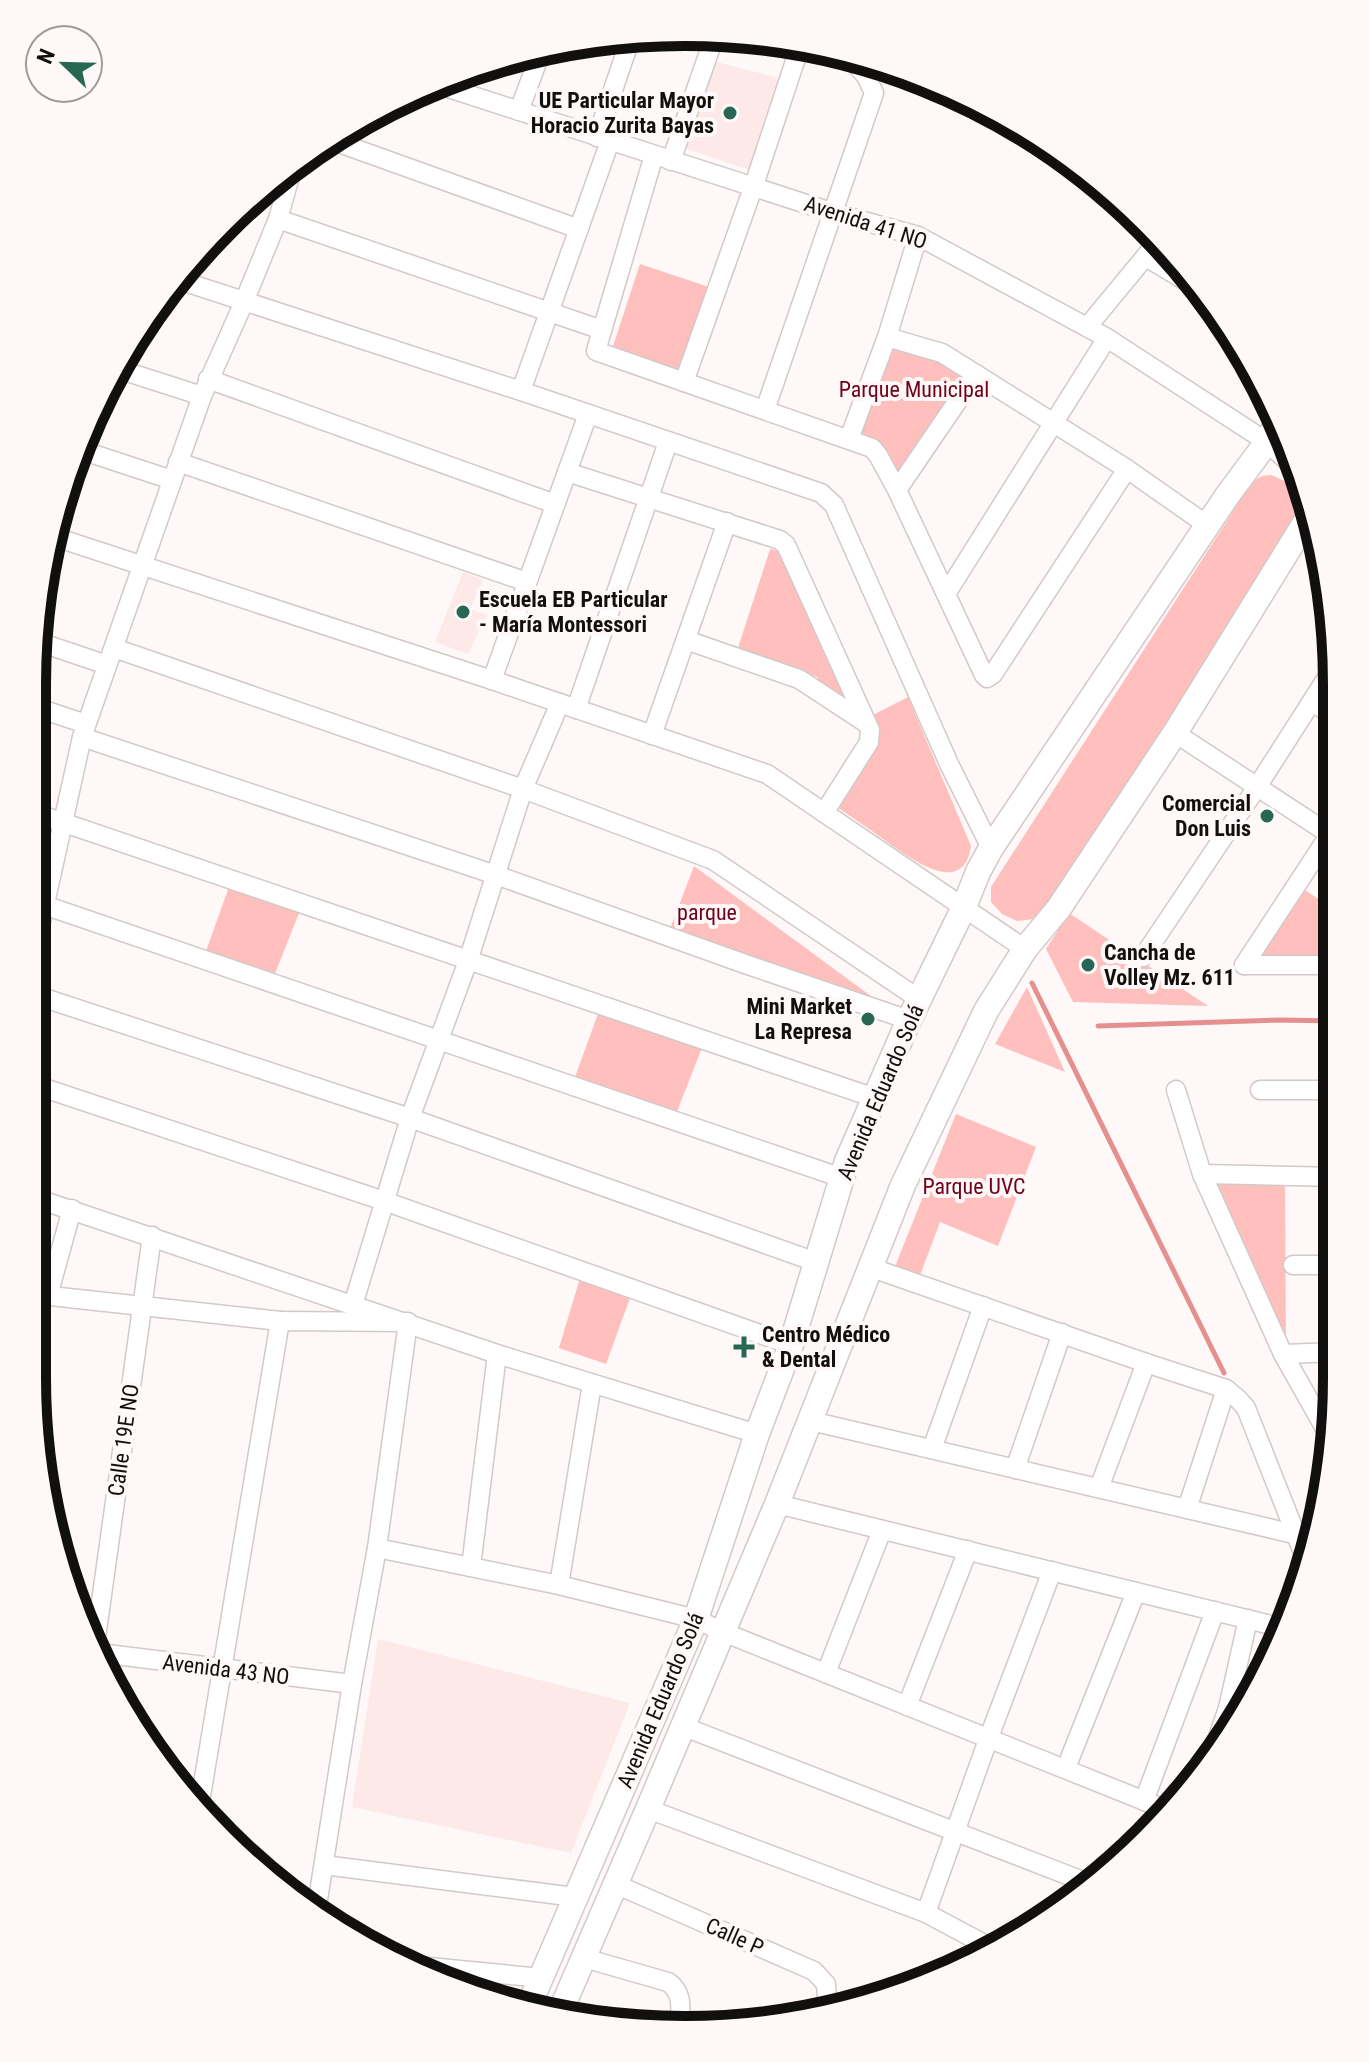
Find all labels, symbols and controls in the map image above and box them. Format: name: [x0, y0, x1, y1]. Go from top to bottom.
north arrow: [24, 24, 104, 104]
text: N: [32, 45, 60, 67]
place label: UE Particular Mayor Horacio Zurita Bayas: [531, 88, 714, 138]
marker: UE Particular Mayor Horacio Zurita Bayas: [721, 104, 739, 122]
street label: Avenida 41 NO: [801, 191, 930, 254]
park label: Parque Municipal: [839, 377, 989, 402]
place label: Escuela EB Particular - María Montessori: [479, 587, 667, 637]
marker: Escuela EB Particular - María Montessori: [454, 603, 472, 621]
place label: Comercial Don Luis: [1162, 791, 1251, 841]
marker: Comercial Don Luis: [1258, 807, 1276, 825]
park label: parque: [677, 900, 737, 925]
place label: Cancha de Volley Mz. 611: [1104, 940, 1235, 990]
marker: Cancha de Volley Mz. 611: [1079, 956, 1097, 974]
place label: Mini Market La Represa: [746, 994, 852, 1044]
street label: Avenida Eduardo Solá: [832, 1001, 929, 1184]
marker: Mini Market La Represa: [859, 1010, 877, 1028]
park label: Parque UVC: [922, 1174, 1026, 1199]
place label: Centro Médico & Dental: [762, 1322, 890, 1372]
marker: Centro Médico & Dental: [733, 1336, 755, 1358]
street label: Calle 19E NO: [103, 1382, 144, 1498]
street label: Avenida Eduardo Solá: [612, 1609, 709, 1792]
street label: Avenida 43 NO: [161, 1649, 291, 1690]
street label: Calle P: [702, 1913, 768, 1960]

